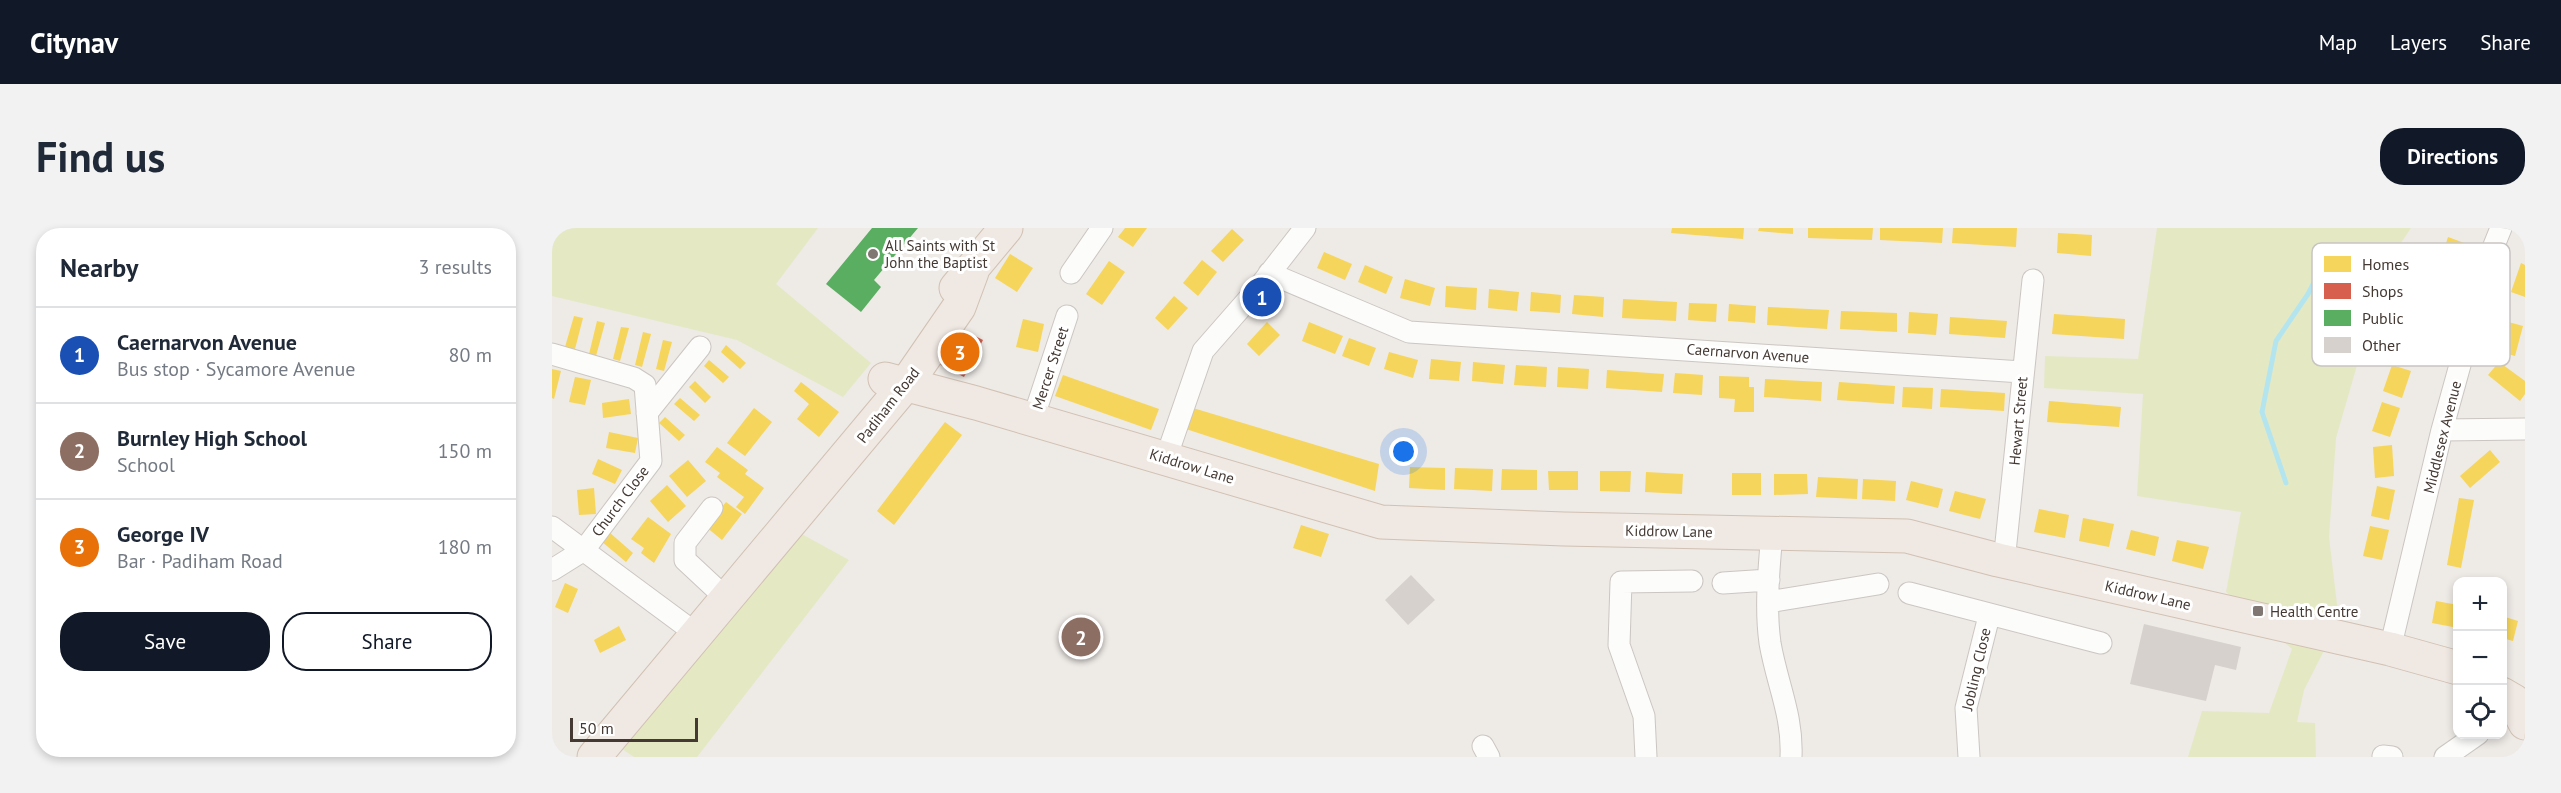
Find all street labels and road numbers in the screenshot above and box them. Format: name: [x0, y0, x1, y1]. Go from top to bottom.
street label: Mercer Street: [1028, 324, 1072, 412]
street label: Caernarvon Avenue: [1686, 339, 1810, 367]
street label: Padiham Road: [853, 363, 923, 447]
street label: Hewart Street: [2005, 376, 2031, 466]
street label: Middlesex Avenue: [2419, 379, 2465, 495]
street label: Kiddrow Lane: [1147, 444, 1237, 488]
street label: Church Close: [587, 462, 653, 540]
street label: Kiddrow Lane: [1625, 521, 1713, 541]
street label: Kiddrow Lane: [2103, 576, 2193, 614]
street label: Jobling Close: [1957, 626, 1995, 713]

